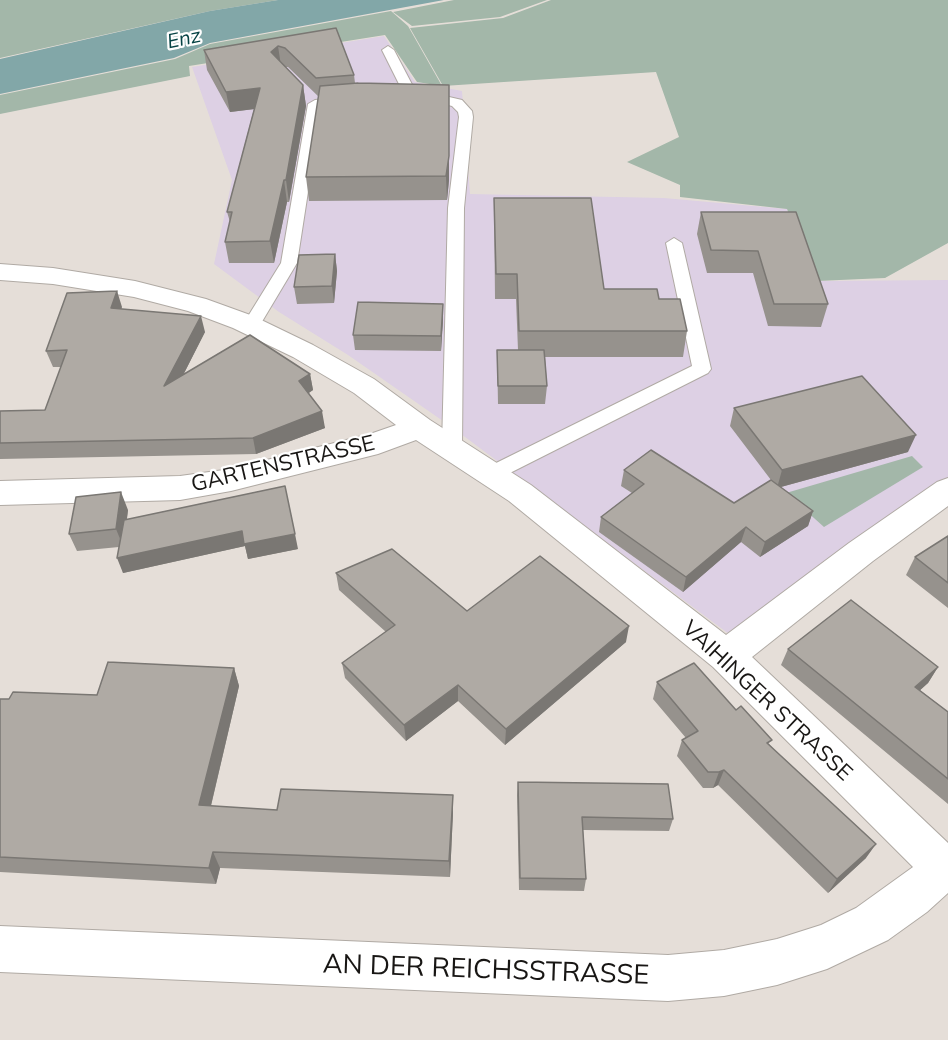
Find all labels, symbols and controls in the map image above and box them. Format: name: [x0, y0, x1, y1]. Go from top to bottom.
water label: Enz: [165, 24, 203, 54]
street label: GARTENSTRASSE: [189, 430, 377, 498]
street label: VAIHINGER STRASSE: [676, 615, 858, 787]
street label: AN DER REICHSSTRASSE: [322, 948, 650, 992]

